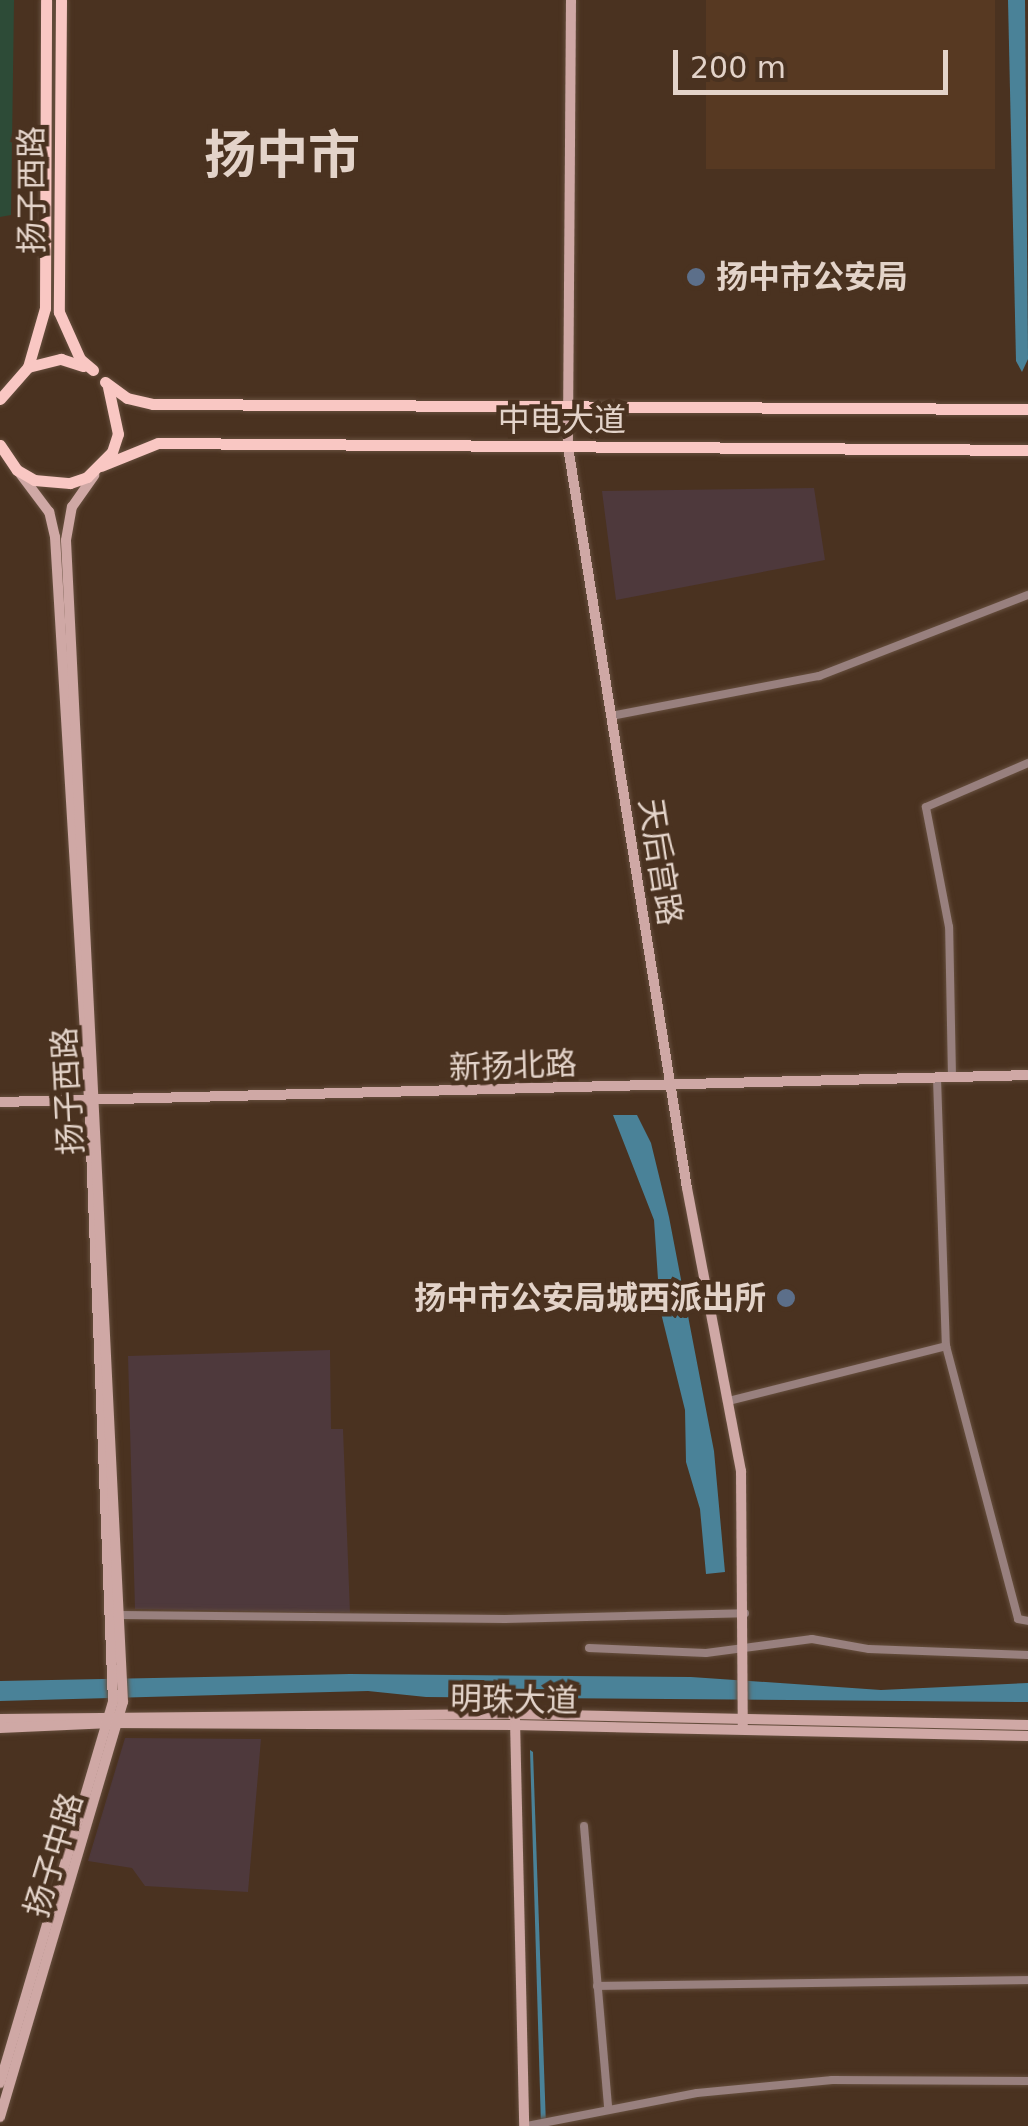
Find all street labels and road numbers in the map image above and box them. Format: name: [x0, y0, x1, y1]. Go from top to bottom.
street label: 扬子西路: [13, 126, 51, 254]
street label: 中电大道: [498, 401, 626, 439]
street label: 天后宫路: [631, 796, 689, 928]
street label: 扬子西路: [45, 1026, 91, 1156]
street label: 新扬北路: [448, 1045, 578, 1087]
street label: 明珠大道: [450, 1680, 578, 1720]
street label: 扬子中路: [17, 1788, 91, 1922]

